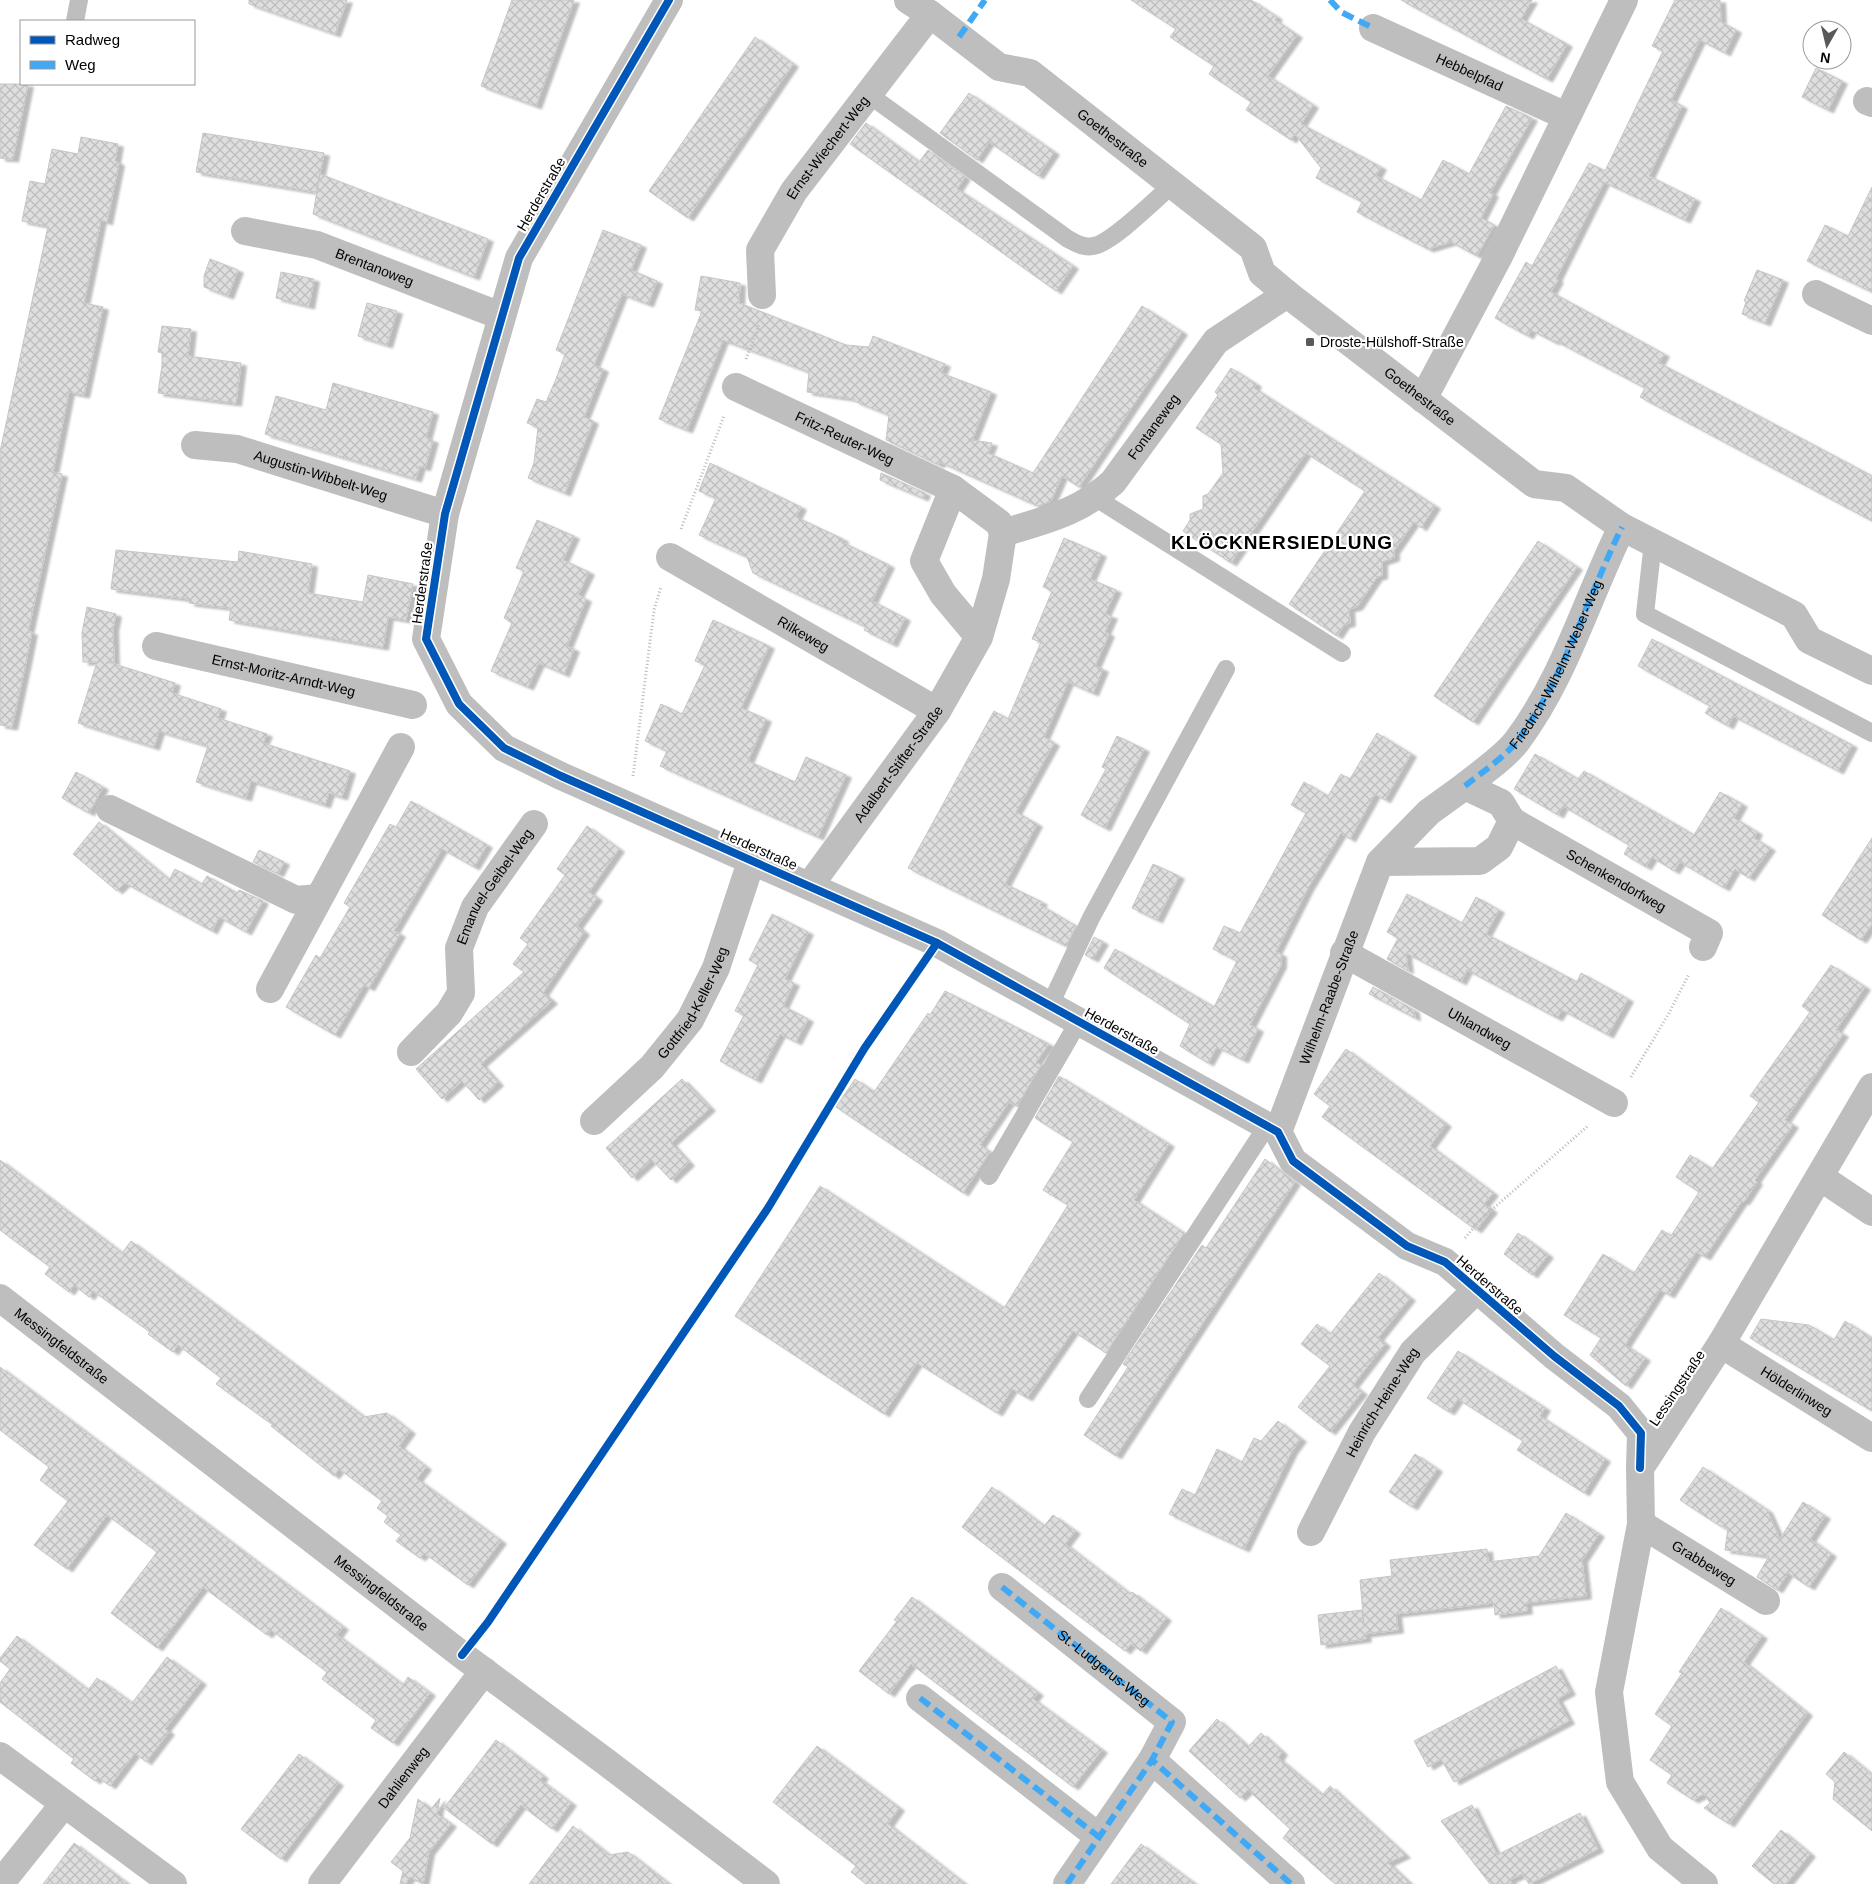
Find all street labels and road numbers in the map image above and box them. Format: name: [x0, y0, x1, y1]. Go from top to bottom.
street label: Hebbelpfad: [1434, 50, 1505, 94]
street label: Ernst-Wiechert-Weg: [783, 93, 872, 202]
street label: Goethestraße: [1074, 105, 1152, 171]
street label: Herderstraße: [513, 154, 569, 234]
street label: Brentanoweg: [333, 245, 416, 290]
street label: Goethestraße: [1381, 364, 1459, 429]
street label: Fontaneweg: [1124, 391, 1183, 463]
street label: Fritz-Reuter-Weg: [793, 408, 897, 468]
street label: Augustin-Wibbelt-Weg: [252, 447, 390, 504]
street label: Herderstraße: [408, 541, 436, 625]
street label: Friedrich-Wilhelm-Weber-Weg: [1506, 578, 1605, 752]
street label: Rilkeweg: [775, 613, 832, 655]
street label: Ernst-Moritz-Arndt-Weg: [210, 651, 357, 700]
street label: Adalbert-Stifter-Straße: [851, 703, 946, 825]
street label: Herderstraße: [718, 825, 800, 873]
street label: Emanuel-Geibel-Weg: [453, 826, 536, 947]
street label: Schenkendorfweg: [1564, 846, 1669, 915]
street label: Wilhelm-Raabe-Straße: [1296, 928, 1362, 1067]
street label: Gottfried-Keller-Weg: [654, 945, 730, 1062]
street label: Herderstraße: [1082, 1004, 1162, 1058]
street label: Uhlandweg: [1445, 1004, 1514, 1052]
street label: Herderstraße: [1454, 1252, 1527, 1318]
street label: Messingfeldstraße: [12, 1304, 112, 1387]
street label: Heinrich-Heine-Weg: [1342, 1344, 1422, 1460]
street label: Lessingstraße: [1646, 1347, 1708, 1429]
street label: Hölderlinweg: [1758, 1363, 1835, 1419]
street label: Grabbeweg: [1669, 1537, 1739, 1589]
street label: Messingfeldstraße: [331, 1551, 432, 1634]
street label: St.-Ludgerus-Weg: [1054, 1626, 1153, 1709]
street label: Dahlienweg: [375, 1743, 432, 1811]

